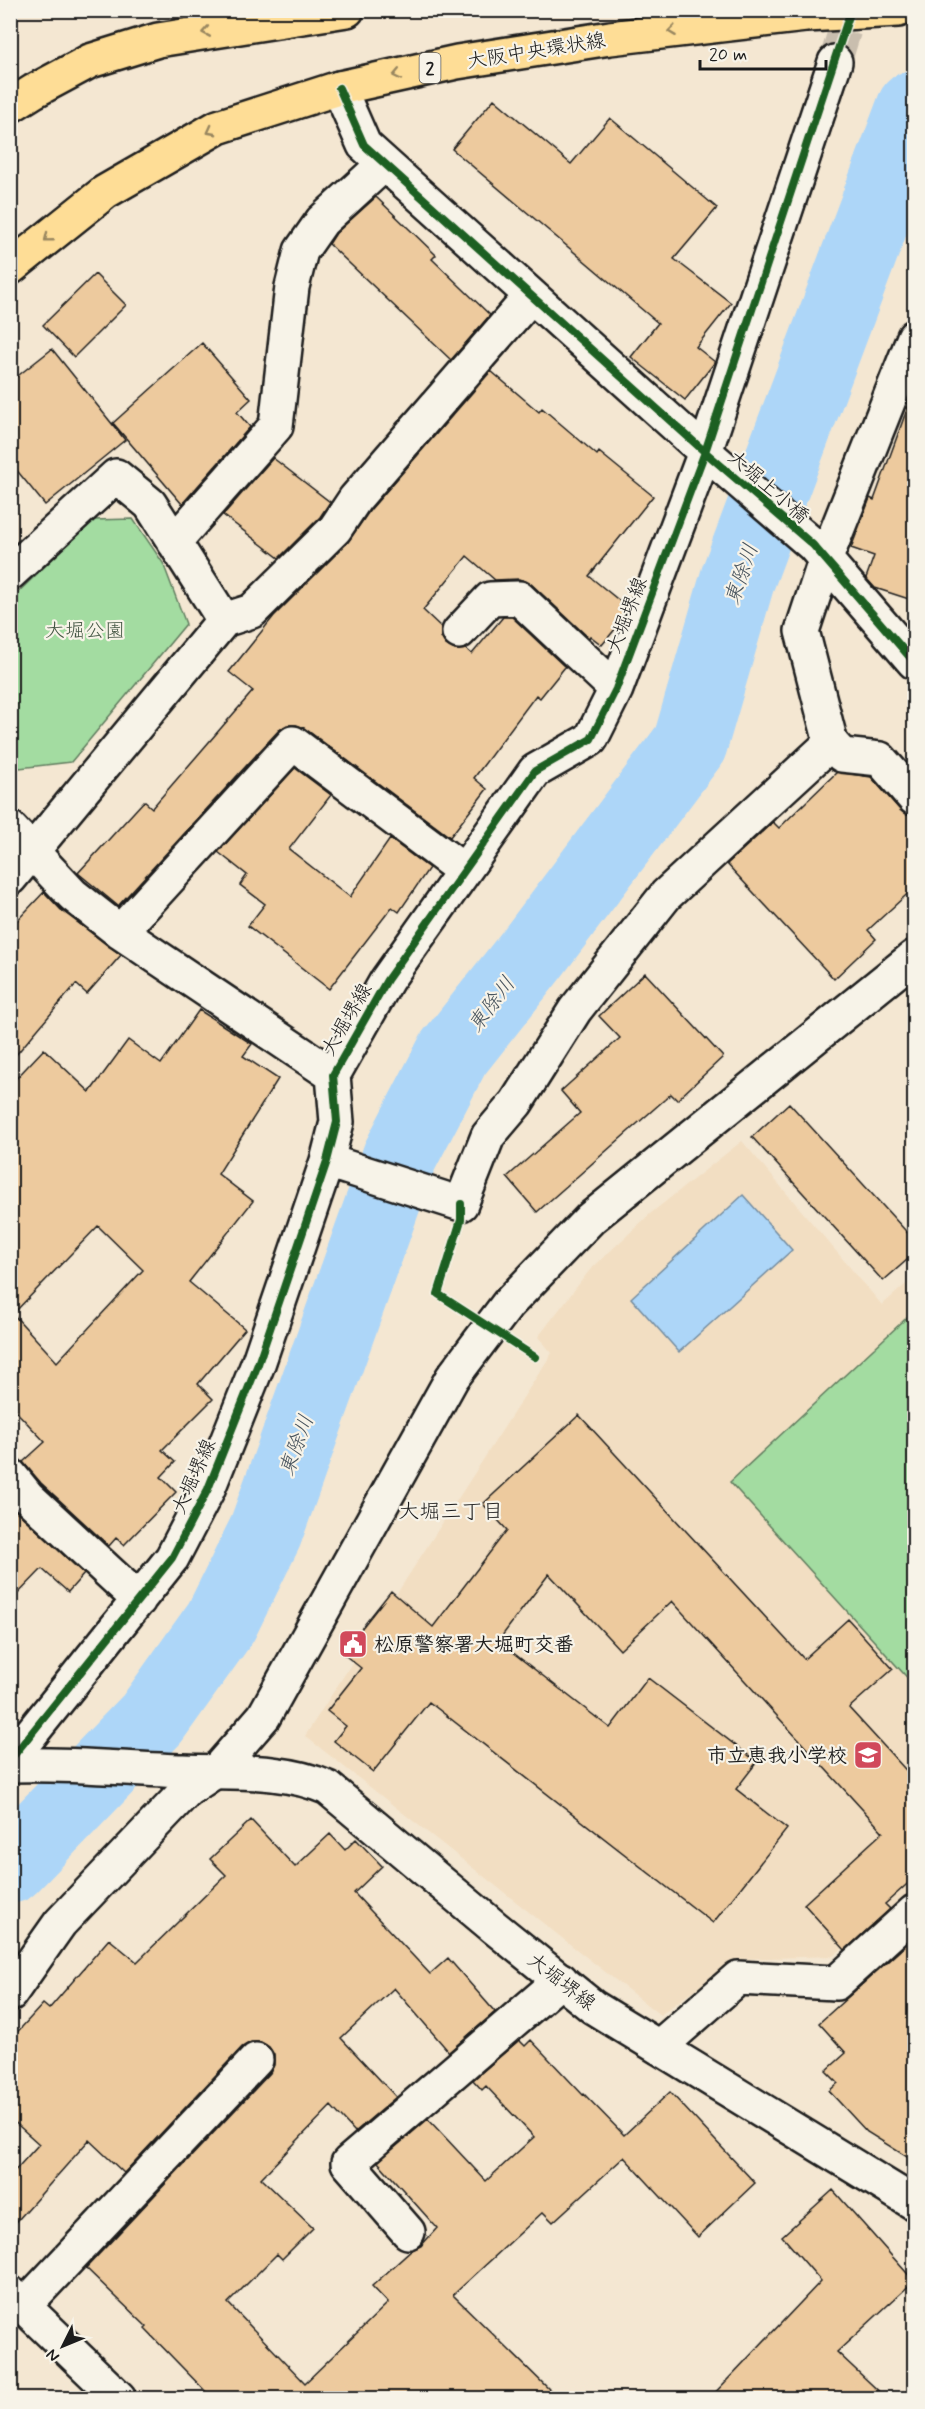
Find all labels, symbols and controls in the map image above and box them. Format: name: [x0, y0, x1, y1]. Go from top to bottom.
one-way arrow: [668, 24, 677, 36]
one-way arrow: [201, 25, 211, 38]
street label: 大阪中央環状線: [465, 27, 607, 76]
scale bar: [700, 33, 826, 71]
text: 20 m: [709, 43, 747, 67]
road number: 2: [420, 53, 440, 83]
one-way arrow: [392, 68, 402, 81]
one-way arrow: [207, 124, 217, 135]
one-way arrow: [44, 230, 55, 241]
street label: 大堀上小橋: [721, 444, 815, 530]
water label: 東除川: [718, 540, 765, 609]
street label: 大堀堺線: [600, 573, 654, 658]
park label: 大堀公園: [45, 618, 125, 645]
water label: 東除川: [462, 971, 522, 1038]
street label: 大堀堺線: [316, 978, 379, 1061]
water label: 東除川: [273, 1411, 321, 1480]
street label: 大堀堺線: [166, 1435, 223, 1519]
district label: 大堀三丁目: [399, 1498, 504, 1526]
public building icon: 松原警察署大堀町交番: [337, 1628, 369, 1660]
place label: 松原警察署大堀町交番: [374, 1632, 574, 1659]
school or university icon: 市立恵我小学校: [852, 1739, 884, 1771]
place label: 市立恵我小学校: [707, 1743, 847, 1770]
street label: 大堀堺線: [521, 1947, 601, 2017]
north arrow: [33, 2316, 93, 2376]
text: N: [42, 2344, 64, 2366]

